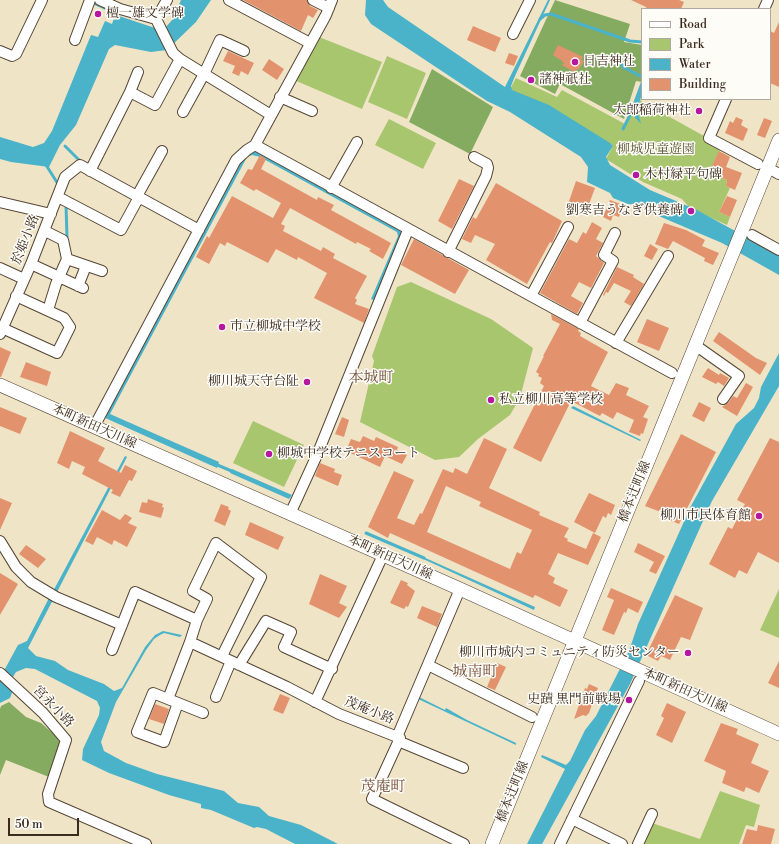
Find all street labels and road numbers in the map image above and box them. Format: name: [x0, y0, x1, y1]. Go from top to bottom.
street label: 於姫小路: [9, 213, 43, 267]
street label: 本町新田大川線: [49, 401, 139, 453]
street label: 橋本辻町線: [616, 459, 654, 525]
street label: 本町新田大川線: [345, 532, 435, 584]
street label: 本町新田大川線: [640, 665, 730, 717]
street label: 宮永小路: [29, 683, 77, 731]
street label: 茂庵小路: [342, 694, 396, 728]
street label: 橋本辻町線: [494, 759, 532, 825]

